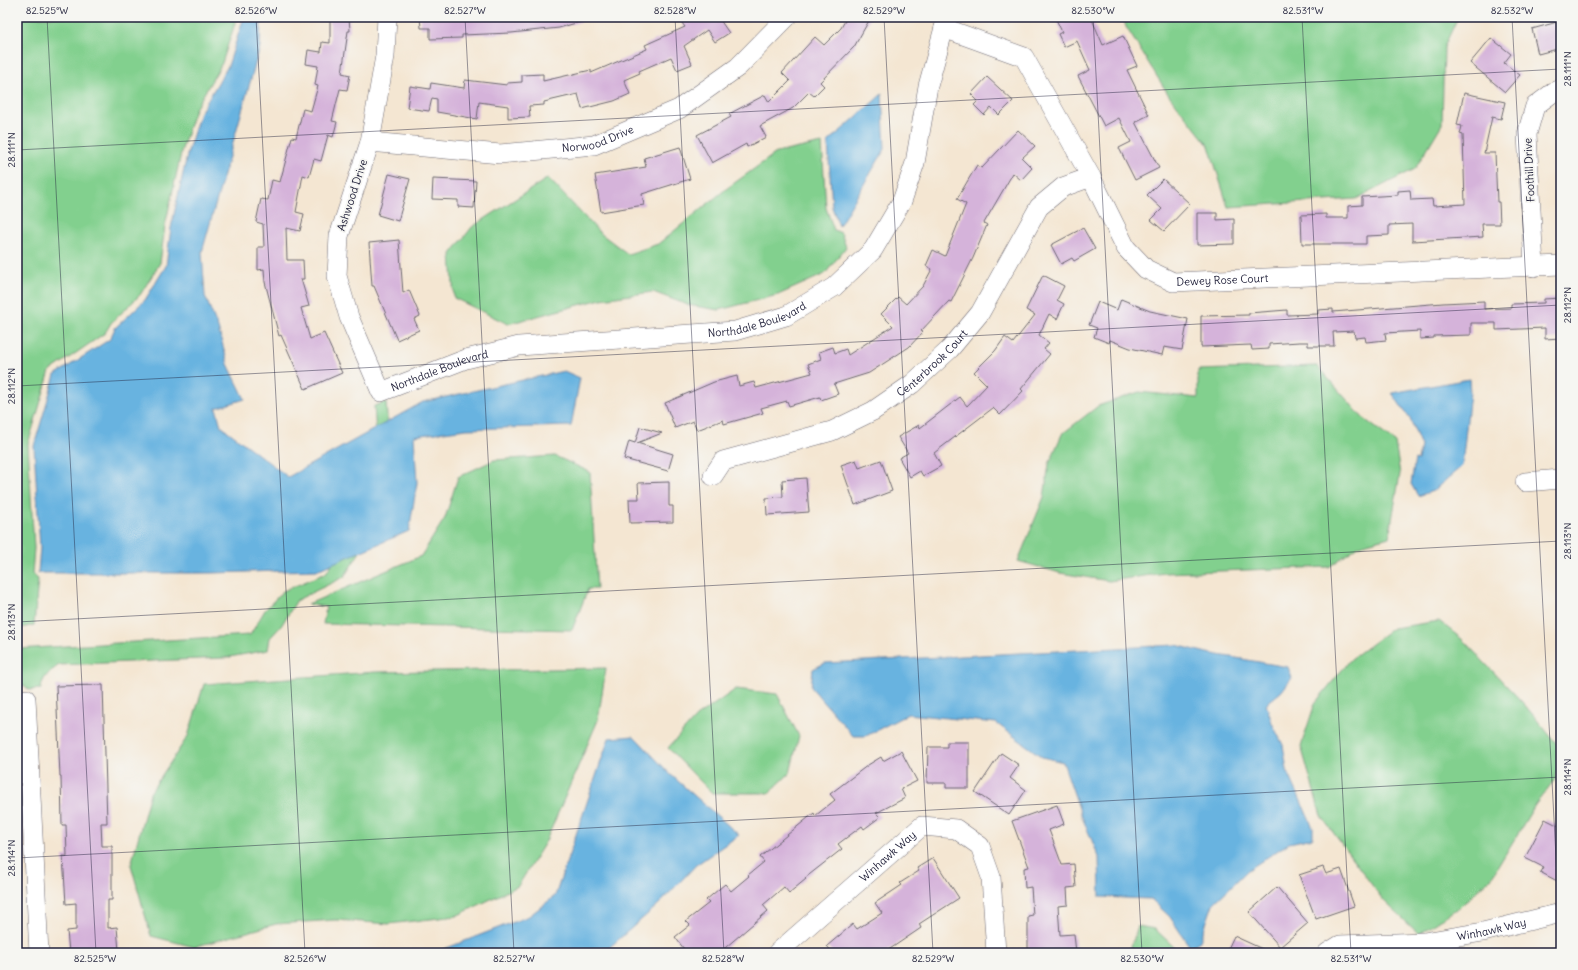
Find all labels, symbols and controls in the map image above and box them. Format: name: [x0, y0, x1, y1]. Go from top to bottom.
text: 82.525°W: [26, 4, 68, 17]
text: 82.526°W: [235, 4, 277, 17]
text: 82.527°W: [444, 4, 486, 17]
text: 82.528°W: [654, 4, 696, 17]
text: 82.529°W: [863, 4, 905, 17]
text: 82.530°W: [1071, 4, 1115, 17]
text: 82.531°W: [1282, 4, 1324, 17]
text: 82.532°W: [1491, 4, 1533, 17]
text: 28.111°N: [1561, 51, 1574, 87]
street label: Norwood Drive: [561, 122, 636, 155]
text: 28.111°N: [5, 132, 18, 168]
street label: Foothill Drive: [1520, 138, 1538, 202]
street label: Ashwood Drive: [334, 157, 370, 233]
street label: Dewey Rose Court: [1176, 271, 1269, 289]
text: 28.112°N: [1561, 287, 1574, 323]
street label: Northdale Boulevard: [707, 298, 809, 340]
street label: Centerbrook Court: [894, 326, 971, 400]
street label: Northdale Boulevard: [389, 347, 490, 395]
text: 28.112°N: [5, 368, 18, 404]
text: 28.113°N: [1561, 523, 1574, 559]
text: 28.113°N: [5, 604, 18, 640]
text: 28.114°N: [1561, 759, 1574, 795]
street label: Winhawk Way: [856, 828, 919, 885]
text: 28.114°N: [5, 840, 18, 876]
street label: Winhawk Way: [1456, 915, 1528, 943]
text: 82.525°W: [74, 952, 116, 965]
text: 82.526°W: [284, 952, 326, 965]
text: 82.527°W: [493, 952, 535, 965]
text: 82.528°W: [702, 952, 744, 965]
text: 82.529°W: [912, 952, 954, 965]
text: 82.530°W: [1120, 952, 1164, 965]
text: 82.531°W: [1330, 952, 1372, 965]

